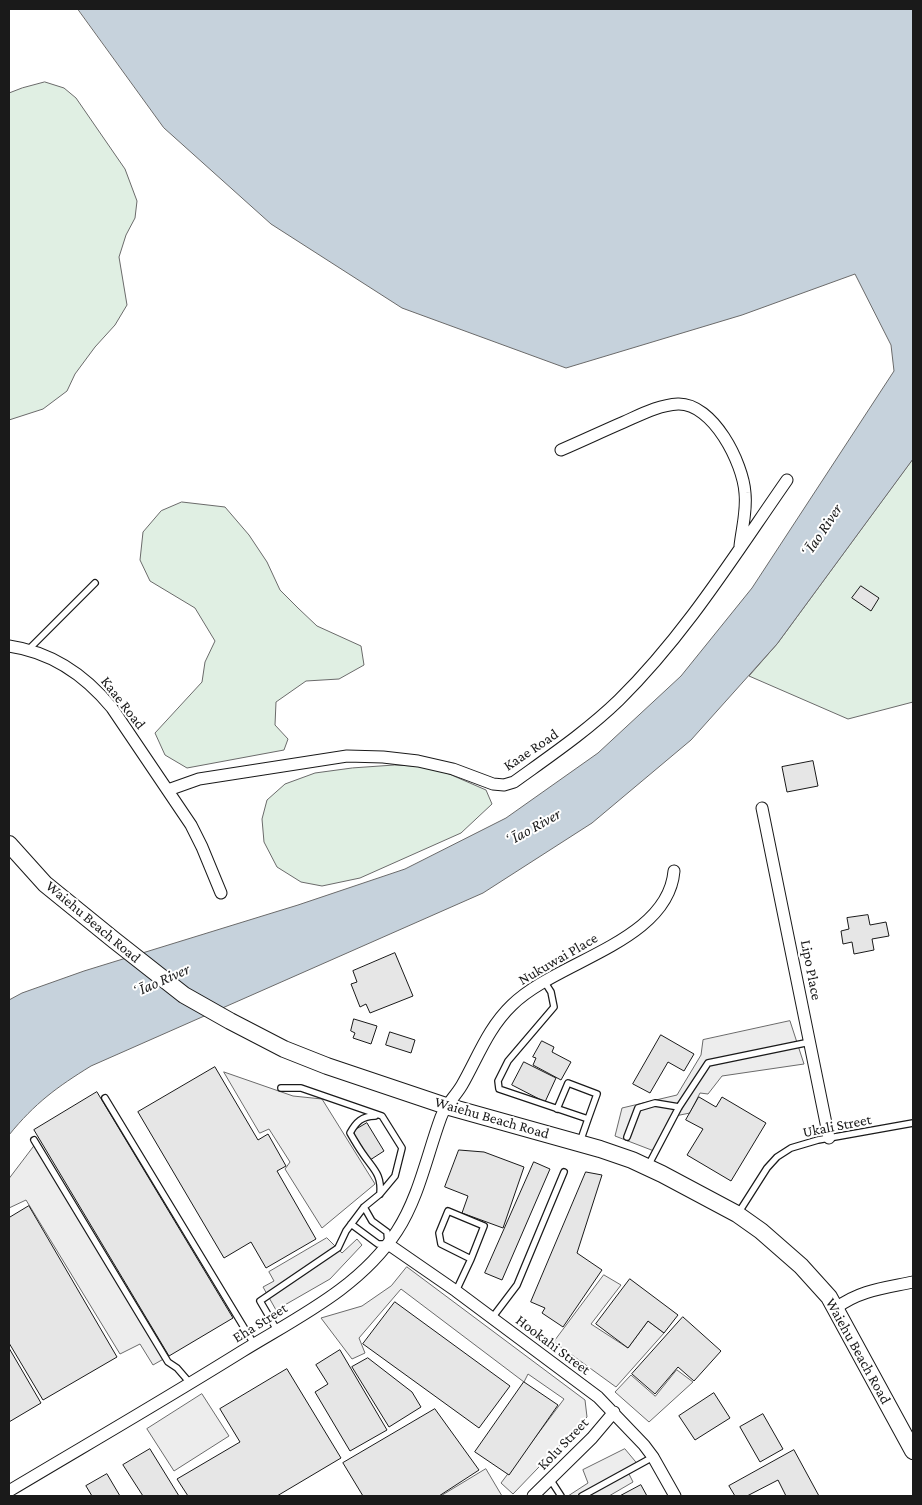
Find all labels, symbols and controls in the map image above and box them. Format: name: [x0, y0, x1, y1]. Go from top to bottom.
water label: ʻĪao River: [795, 501, 847, 563]
street label: Kaae Road: [97, 673, 149, 733]
street label: Kaae Road: [500, 725, 562, 775]
water label: ʻĪao River: [500, 804, 564, 852]
street label: Waiehu Beach Road: [42, 877, 144, 967]
street label: Nukuwai Place: [515, 929, 601, 989]
street label: Lipo Place: [796, 938, 826, 1002]
water label: ʻĪao River: [127, 959, 193, 1003]
street label: Waiehu Beach Road: [433, 1093, 551, 1143]
street label: Ukali Street: [801, 1111, 873, 1141]
street label: Waiehu Beach Road: [821, 1295, 895, 1407]
street label: Eha Street: [229, 1299, 291, 1347]
street label: Hookahi Street: [512, 1311, 594, 1379]
street label: Kolu Street: [534, 1414, 592, 1474]

